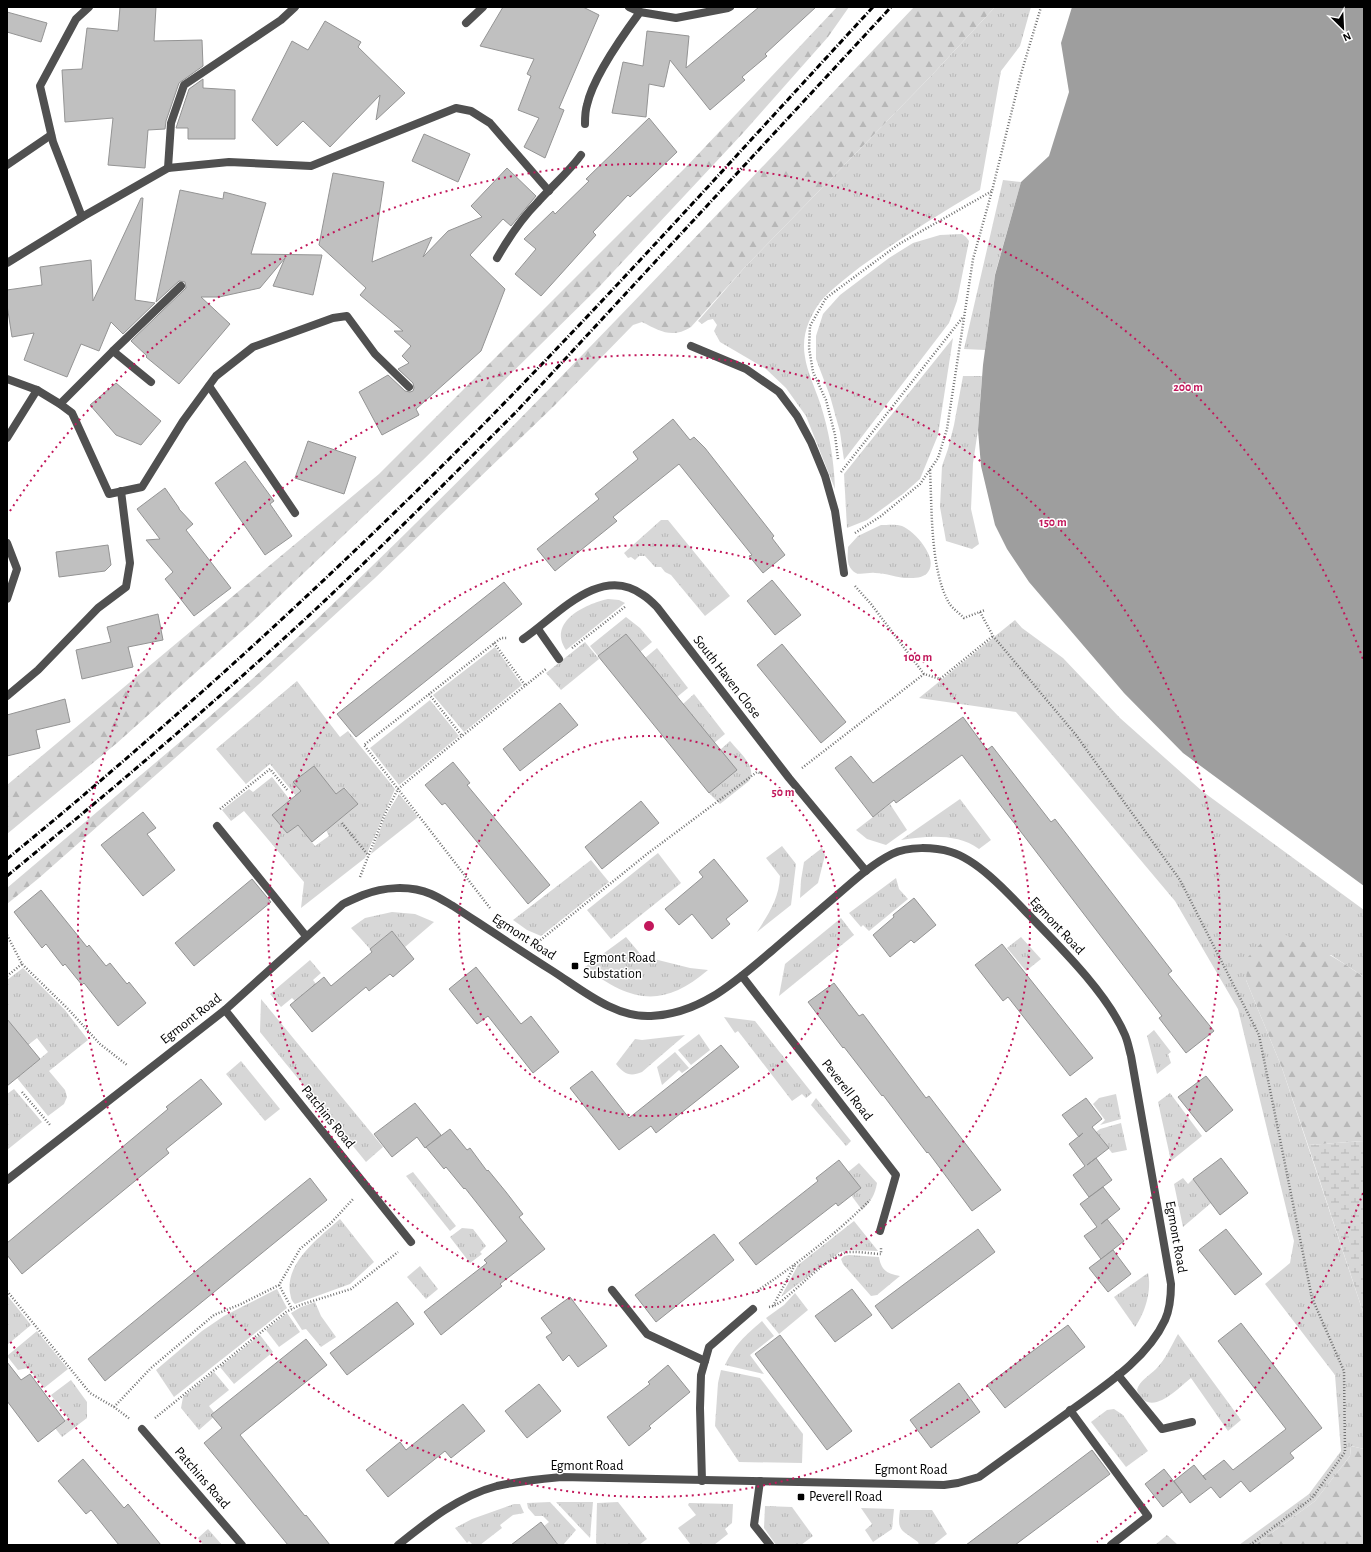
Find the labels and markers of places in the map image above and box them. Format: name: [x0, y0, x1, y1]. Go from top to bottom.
centre of rings: [642, 919, 656, 933]
place label: Egmont Road Substation: [583, 951, 656, 981]
marker: Egmont Road Substation: [570, 961, 580, 971]
place label: Peverell Road: [809, 1490, 882, 1504]
marker: Peverell Road: [796, 1492, 806, 1502]

